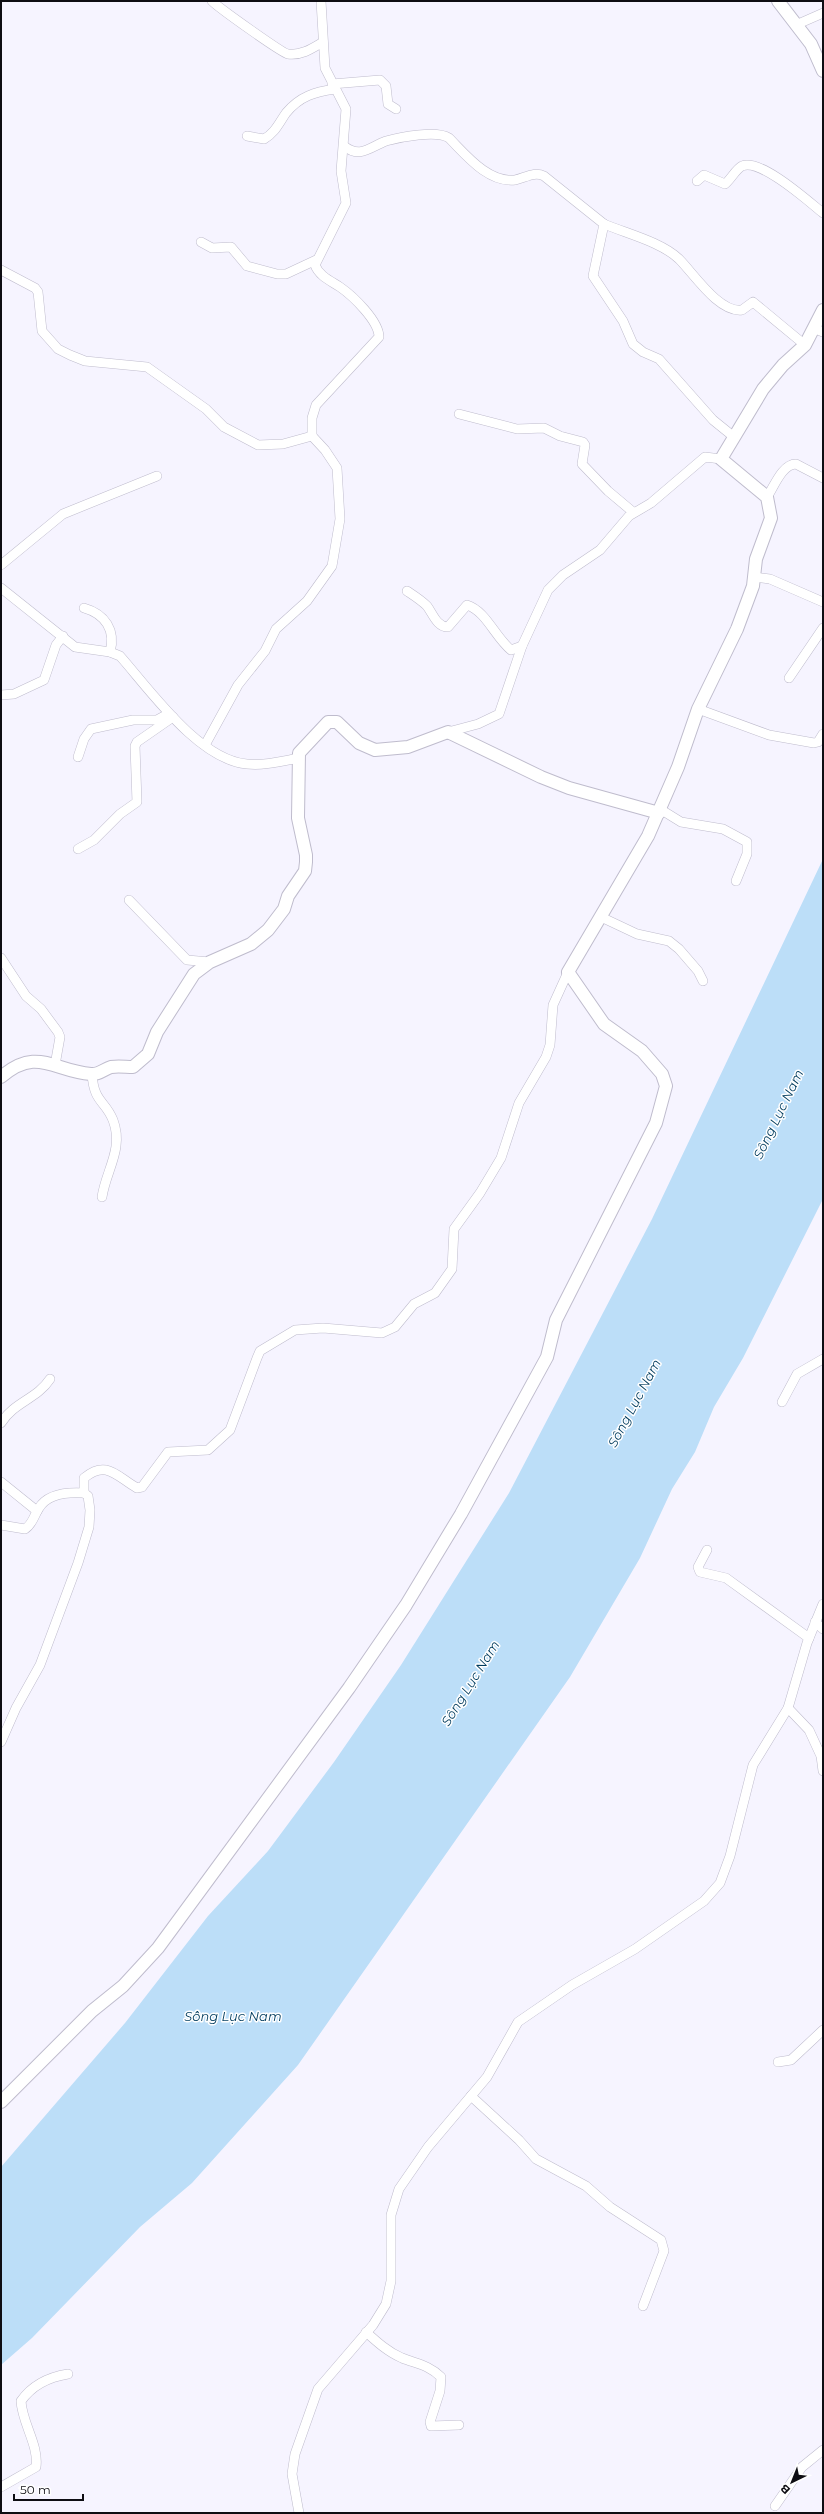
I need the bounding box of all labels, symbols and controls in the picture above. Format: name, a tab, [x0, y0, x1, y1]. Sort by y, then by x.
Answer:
water label: Sông Lục Nam	[749, 1067, 807, 1161]
water label: Sông Lục Nam	[604, 1356, 664, 1450]
water label: Sông Lục Nam	[437, 1637, 503, 1729]
water label: Sông Lục Nam	[184, 2008, 282, 2024]
north arrow	[772, 2462, 812, 2502]
scale bar	[14, 2476, 83, 2502]
text: B	[777, 2481, 793, 2497]
text: 50 m	[20, 2482, 51, 2497]

